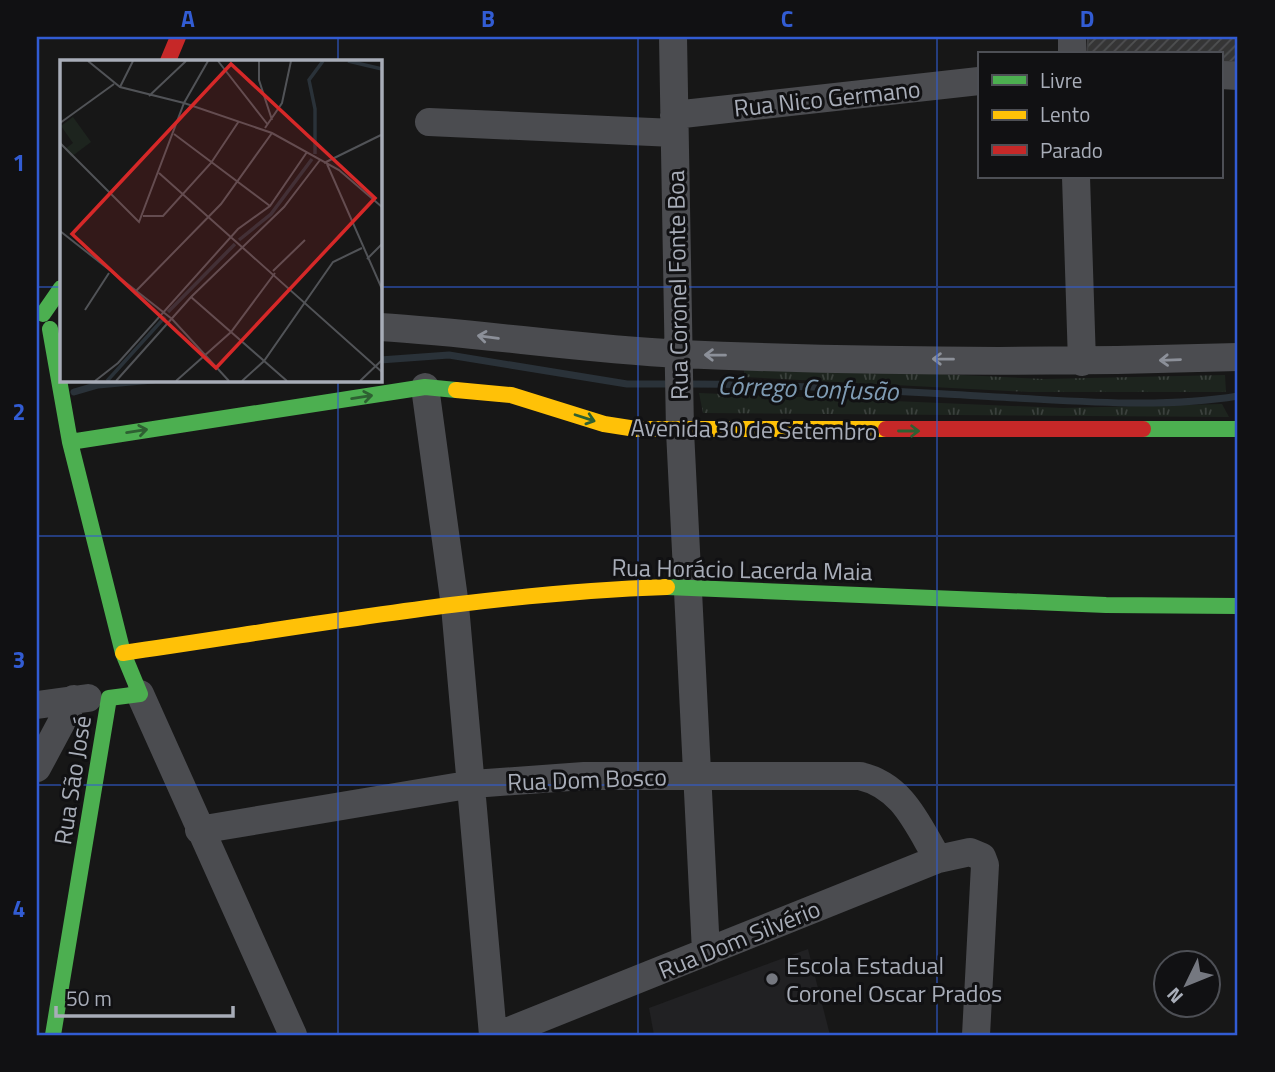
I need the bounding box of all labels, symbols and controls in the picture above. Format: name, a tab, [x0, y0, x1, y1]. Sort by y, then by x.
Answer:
text: A	[181, 1, 195, 36]
text: B	[481, 1, 495, 36]
text: C	[781, 1, 793, 36]
text: D	[1080, 1, 1094, 36]
legend	[978, 52, 1222, 178]
inset map	[60, 60, 382, 382]
text: Livre	[1040, 64, 1082, 96]
street label: Rua Nico Germano	[732, 70, 922, 126]
text: Lento	[1040, 98, 1090, 130]
text: Parado	[1040, 134, 1103, 166]
text: 1	[13, 145, 25, 180]
street label: Rua Coronel Fonte Boa	[657, 170, 697, 400]
one-way arrow	[478, 330, 500, 343]
one-way arrow	[704, 348, 727, 361]
one-way arrow	[931, 353, 954, 366]
one-way arrow	[1159, 353, 1182, 366]
water label: Córrego Confusão	[717, 365, 900, 411]
one-way arrow	[350, 390, 373, 403]
text: 2	[13, 394, 25, 429]
street label: Avenida 30 de Setembro	[630, 409, 878, 449]
one-way arrow	[574, 412, 596, 425]
one-way arrow	[125, 424, 148, 437]
one-way arrow	[897, 424, 920, 438]
street label: Rua Horácio Lacerda Maia	[611, 549, 873, 589]
text: 3	[13, 642, 25, 677]
street label: Rua São José	[44, 713, 100, 847]
street label: Rua Dom Bosco	[506, 758, 668, 800]
street label: Rua Dom Silvério	[653, 890, 825, 988]
text: 4	[13, 891, 25, 926]
place label: Escola Estadual Coronel Oscar Prados	[786, 947, 1002, 1011]
north arrow	[1152, 950, 1222, 1020]
marker: Escola Estadual Coronel Oscar Prados	[764, 971, 780, 987]
scale bar	[56, 974, 233, 1018]
text: N	[1159, 981, 1189, 1011]
text: 50 m	[66, 982, 112, 1014]

